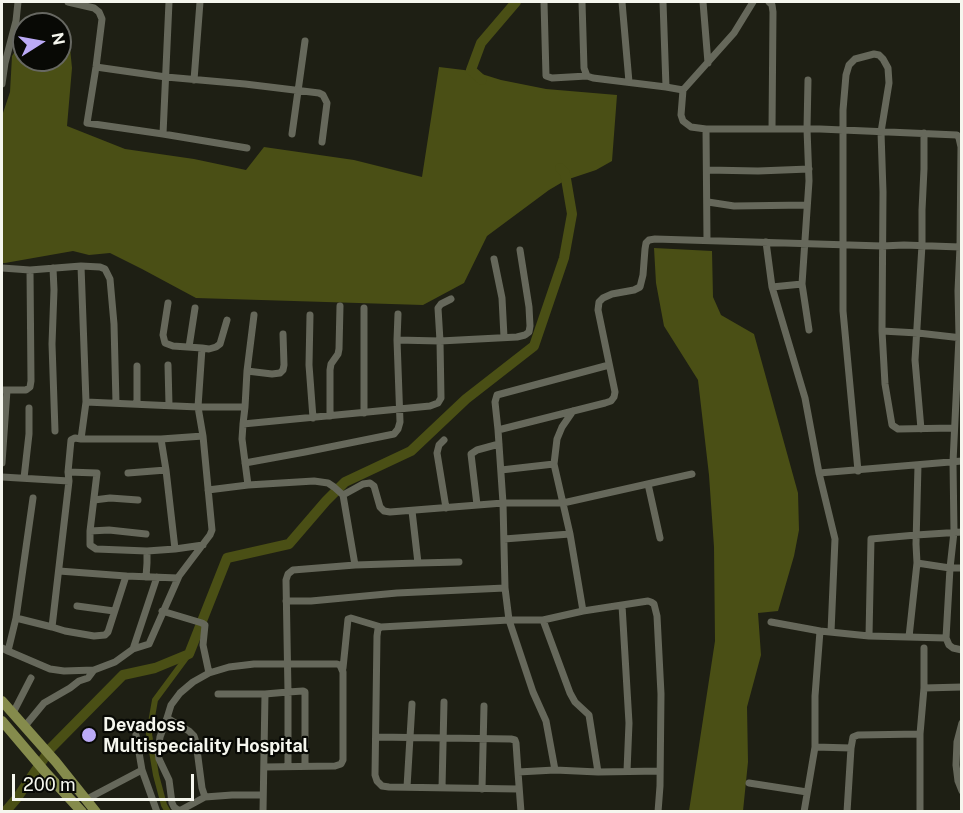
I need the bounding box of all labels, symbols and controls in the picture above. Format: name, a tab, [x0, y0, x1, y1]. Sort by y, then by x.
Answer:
north arrow	[12, 12, 72, 72]
text: N	[48, 31, 69, 47]
place label: Devadoss Multispeciality Hospital	[103, 714, 309, 756]
marker: Devadoss Multispeciality Hospital	[80, 726, 98, 744]
scale bar	[15, 762, 196, 800]
text: 200 m	[23, 774, 76, 795]

